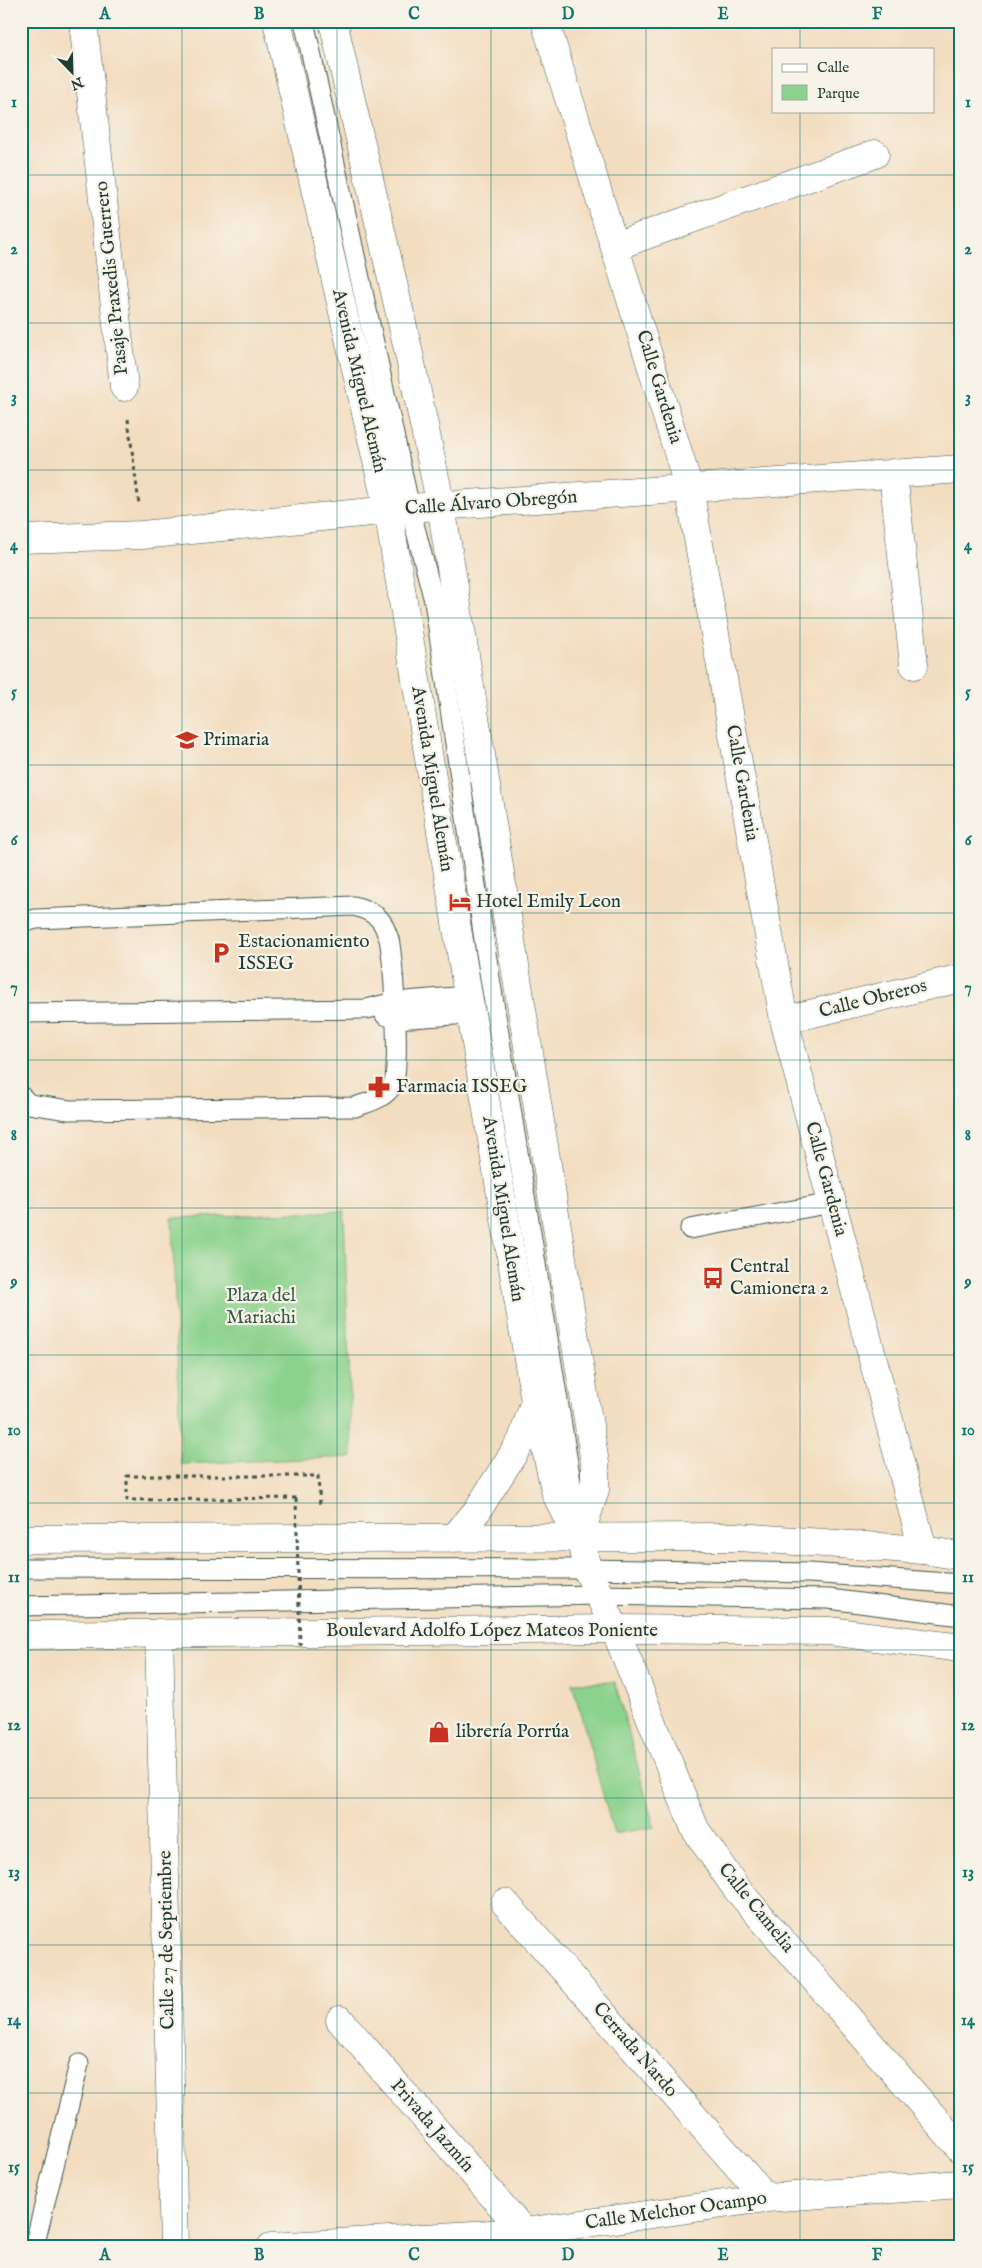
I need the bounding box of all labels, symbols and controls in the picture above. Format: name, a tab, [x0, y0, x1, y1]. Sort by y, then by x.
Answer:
text: A	[99, 5, 112, 25]
text: B	[254, 5, 265, 25]
text: C	[408, 5, 420, 25]
text: D	[562, 5, 575, 25]
text: E	[717, 5, 729, 25]
text: F	[872, 5, 883, 25]
north arrow	[48, 48, 98, 98]
legend	[772, 48, 934, 112]
text: Calle	[817, 58, 849, 77]
text: N	[68, 72, 87, 94]
text: Parque	[817, 84, 860, 103]
text: 1	[11, 93, 17, 113]
text: 1	[965, 93, 971, 113]
street label: Pasaje Praxedis Guerrero	[90, 180, 134, 376]
text: 2	[10, 240, 18, 260]
text: 2	[964, 240, 972, 260]
street label: Avenida Miguel Alemán	[326, 286, 392, 475]
street label: Calle Gardenia	[630, 327, 688, 447]
text: 3	[11, 388, 17, 408]
text: 3	[965, 388, 971, 408]
street label: Calle Álvaro Obregón	[404, 484, 578, 521]
text: 4	[10, 536, 19, 556]
text: 4	[964, 536, 973, 556]
text: 5	[11, 683, 17, 703]
street label: Avenida Miguel Alemán	[405, 683, 459, 874]
text: 5	[965, 683, 971, 703]
street label: Calle Gardenia	[720, 723, 764, 844]
school or university icon: Primaria	[174, 727, 200, 753]
place label: Primaria	[203, 728, 270, 752]
text: 6	[11, 831, 19, 851]
text: 6	[965, 831, 973, 851]
hotel icon: Hotel Emily Leon	[447, 889, 473, 915]
place label: Hotel Emily Leon	[476, 890, 621, 914]
place label: Estacionamiento ISSEG	[238, 930, 369, 976]
parking icon: Estacionamiento ISSEG	[208, 940, 234, 966]
street label: Calle Obreros	[817, 974, 929, 1024]
text: 7	[10, 978, 18, 998]
text: 7	[964, 978, 972, 998]
pharmacy icon: Farmacia ISSEG	[366, 1074, 392, 1100]
place label: Farmacia ISSEG	[396, 1075, 527, 1099]
street label: Avenida Miguel Alemán	[476, 1113, 530, 1304]
street label: Calle Gardenia	[799, 1119, 853, 1240]
text: 8	[11, 1126, 17, 1146]
text: 8	[965, 1126, 971, 1146]
place label: Central Camionera 2	[730, 1255, 829, 1301]
bus stop icon: Central Camionera 2	[700, 1265, 726, 1291]
text: 9	[10, 1273, 18, 1293]
text: 9	[964, 1273, 972, 1293]
park label: Plaza del Mariachi	[226, 1284, 297, 1330]
text: 10	[7, 1421, 21, 1441]
text: 10	[961, 1421, 975, 1441]
text: 11	[8, 1568, 20, 1588]
text: 11	[962, 1568, 974, 1588]
street label: Boulevard Adolfo López Mateos Poniente	[326, 1619, 658, 1643]
text: 12	[7, 1716, 21, 1736]
text: 12	[961, 1716, 975, 1736]
shop icon: librería Porrúa	[426, 1719, 452, 1745]
place label: librería Porrúa	[456, 1720, 570, 1744]
street label: Calle 27 de Septiembre	[153, 1850, 181, 2030]
street label: Calle Camelia	[712, 1858, 800, 1958]
text: 13	[8, 1863, 20, 1883]
text: 13	[962, 1863, 974, 1883]
street label: Cerrada Nardo	[587, 1997, 683, 2103]
text: 14	[7, 2011, 22, 2031]
text: 14	[961, 2011, 976, 2031]
street label: Privada Jazmín	[385, 2074, 479, 2178]
text: 15	[8, 2158, 20, 2178]
text: 15	[962, 2158, 974, 2178]
street label: Calle Melchor Ocampo	[584, 2186, 768, 2236]
text: A	[99, 2246, 112, 2266]
text: B	[254, 2246, 265, 2266]
text: C	[408, 2246, 420, 2266]
text: D	[562, 2246, 575, 2266]
text: E	[717, 2246, 729, 2266]
text: F	[872, 2246, 883, 2266]

